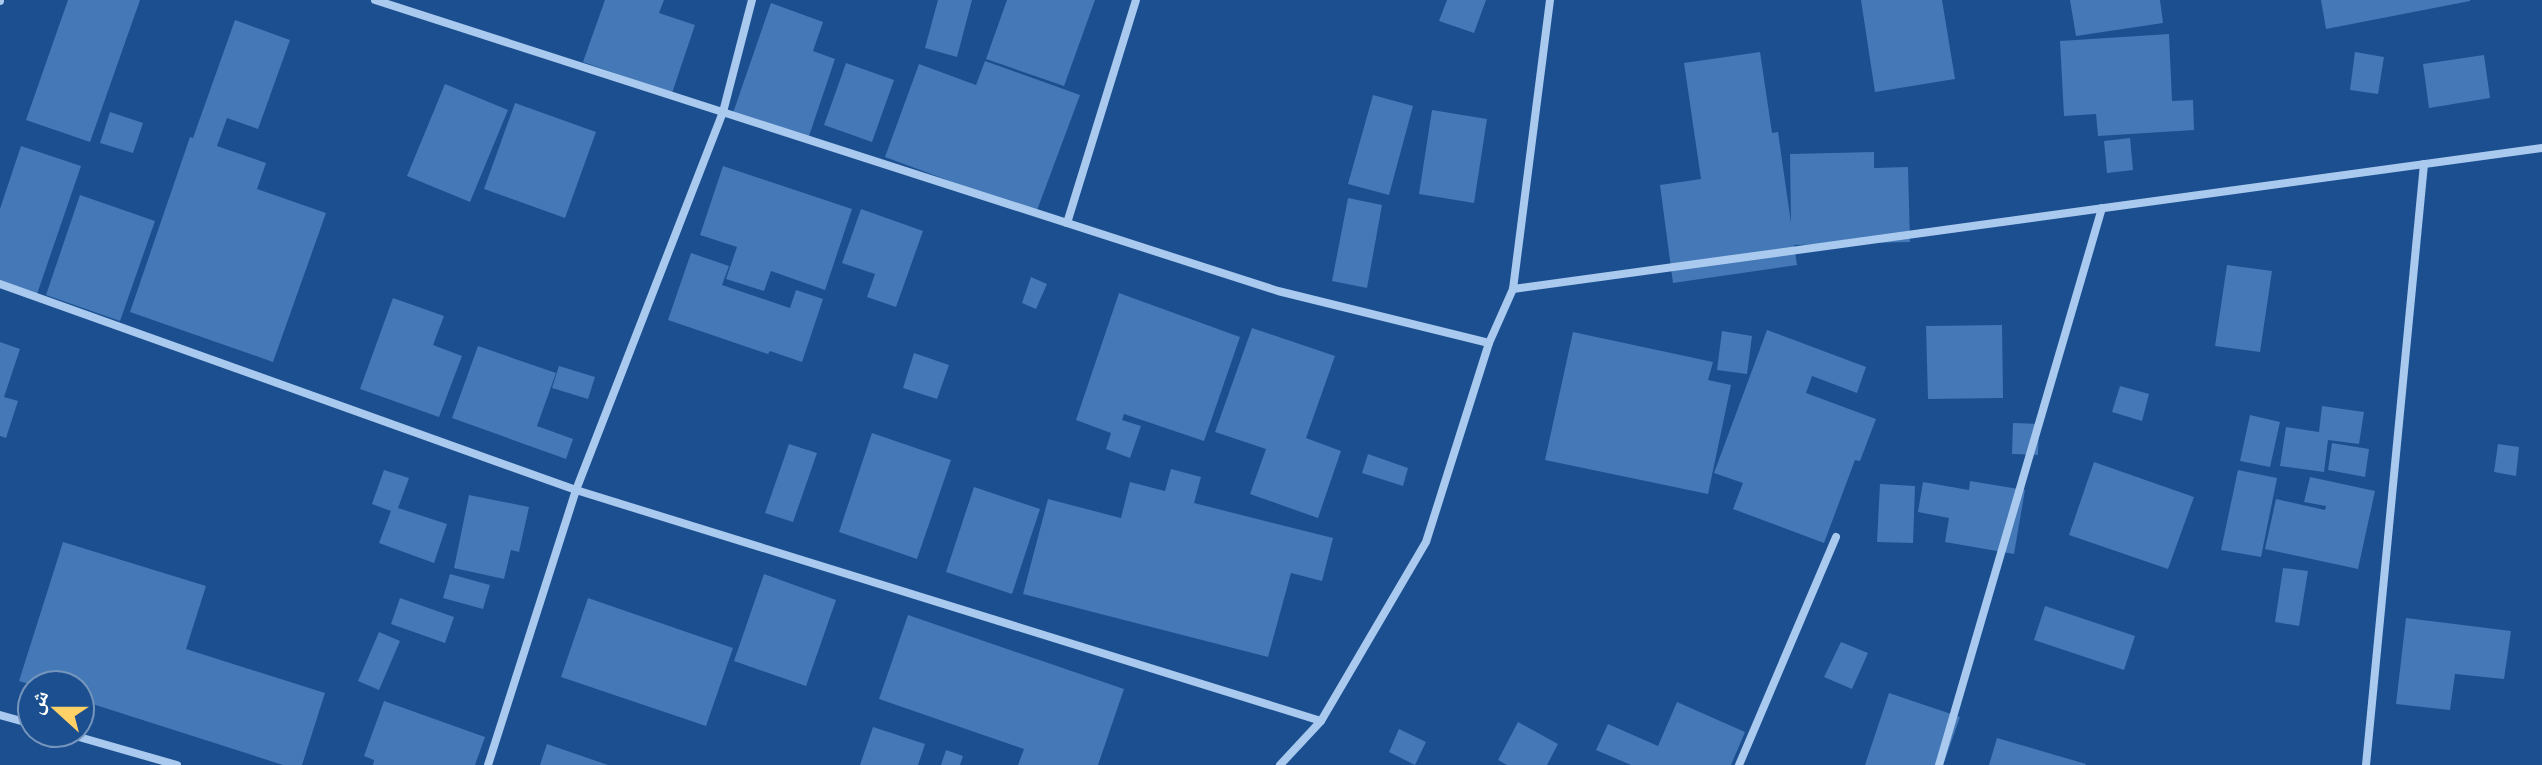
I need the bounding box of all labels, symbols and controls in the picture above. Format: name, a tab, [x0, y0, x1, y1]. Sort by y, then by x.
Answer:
north arrow	[16, 669, 96, 749]
text: ش	[21, 686, 55, 718]

